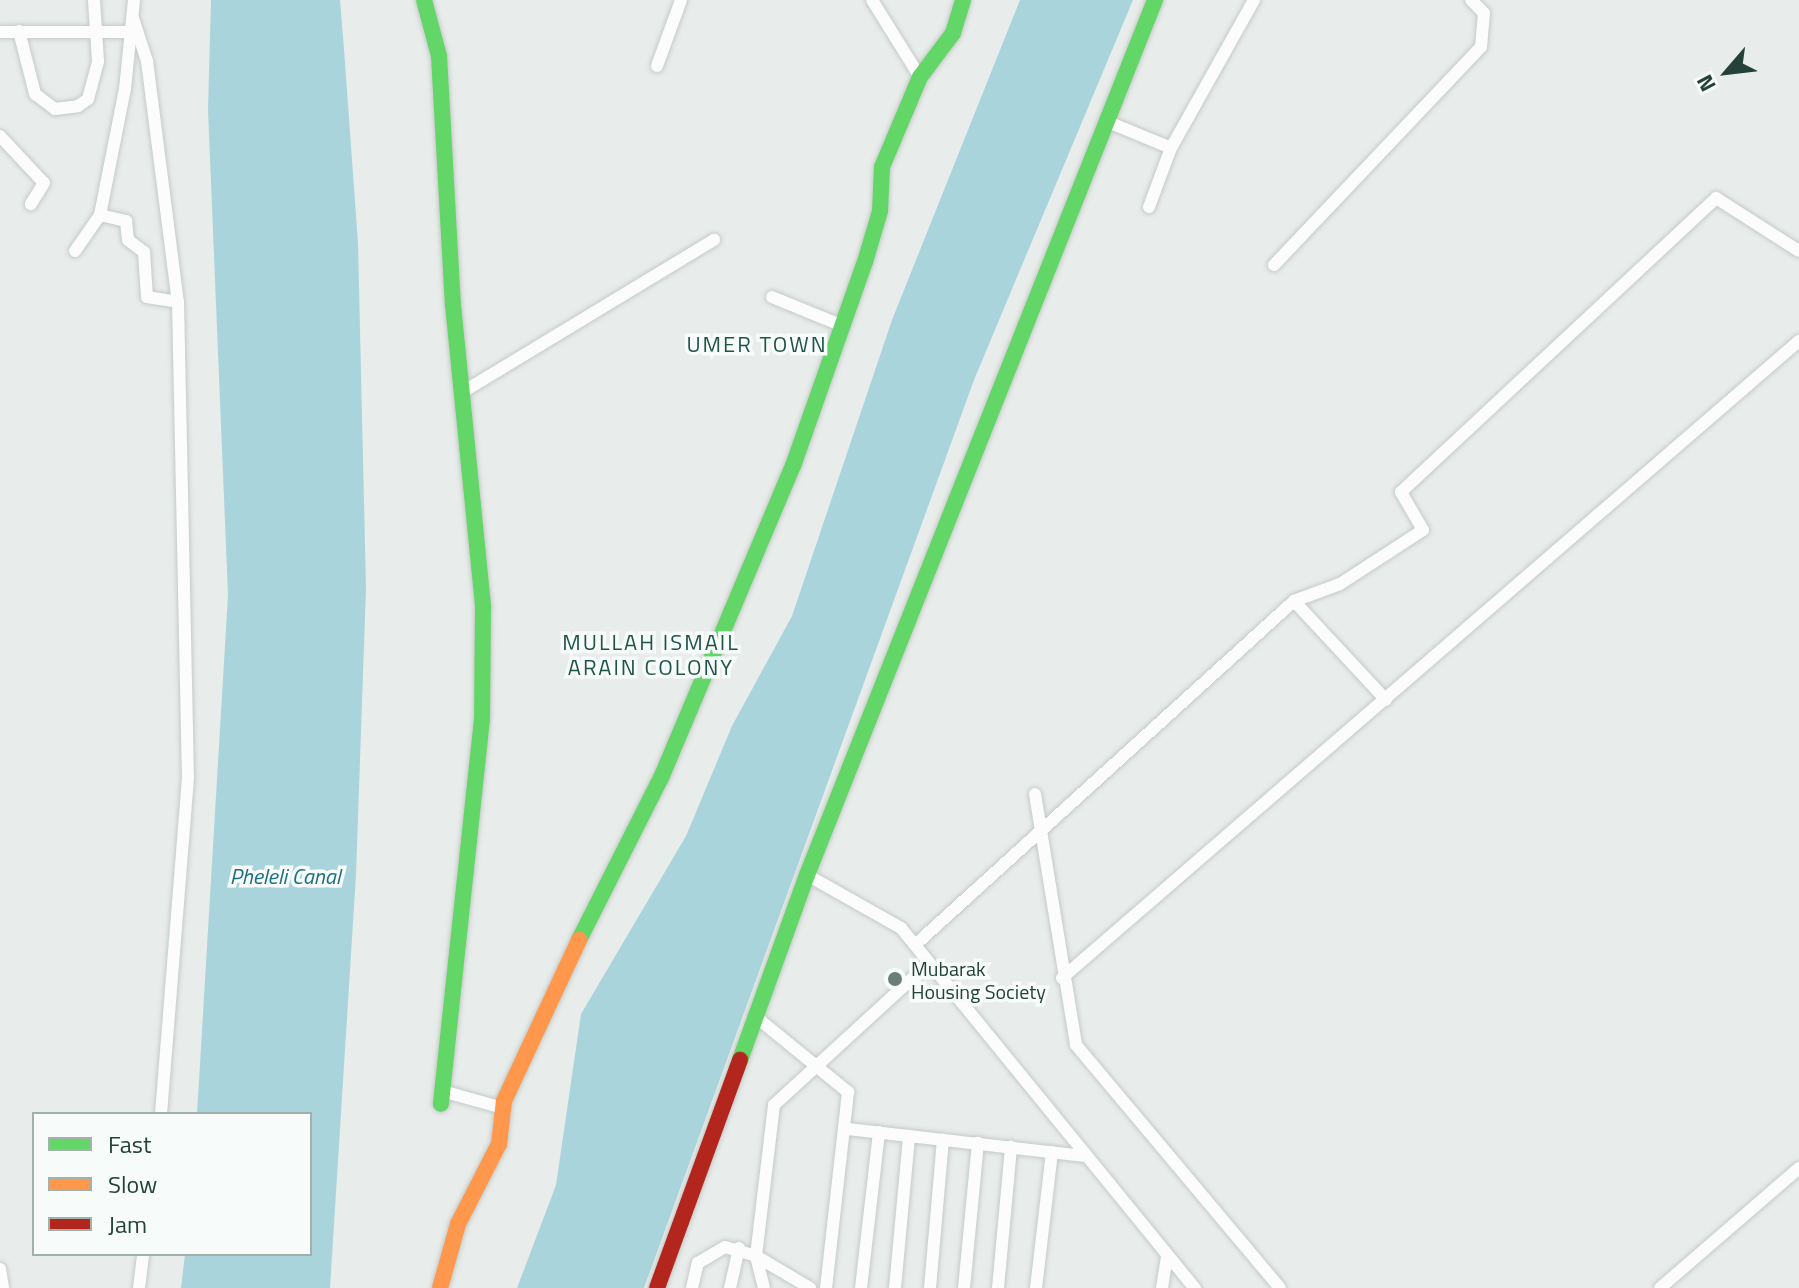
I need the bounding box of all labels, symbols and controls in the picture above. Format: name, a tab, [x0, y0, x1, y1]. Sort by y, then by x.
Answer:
north arrow	[1687, 32, 1767, 112]
text: N	[1687, 69, 1724, 98]
district label: UMER TOWN	[686, 332, 828, 358]
district label: MULLAH ISMAIL ARAIN COLONY	[562, 629, 740, 680]
water label: Pheleli Canal	[230, 864, 340, 890]
place label: Mubarak Housing Society	[911, 956, 1046, 1003]
marker: Mubarak Housing Society	[886, 970, 904, 988]
legend	[32, 1112, 312, 1256]
text: Fast	[108, 1126, 151, 1162]
text: Slow	[108, 1166, 157, 1202]
text: Jam	[108, 1206, 147, 1242]

